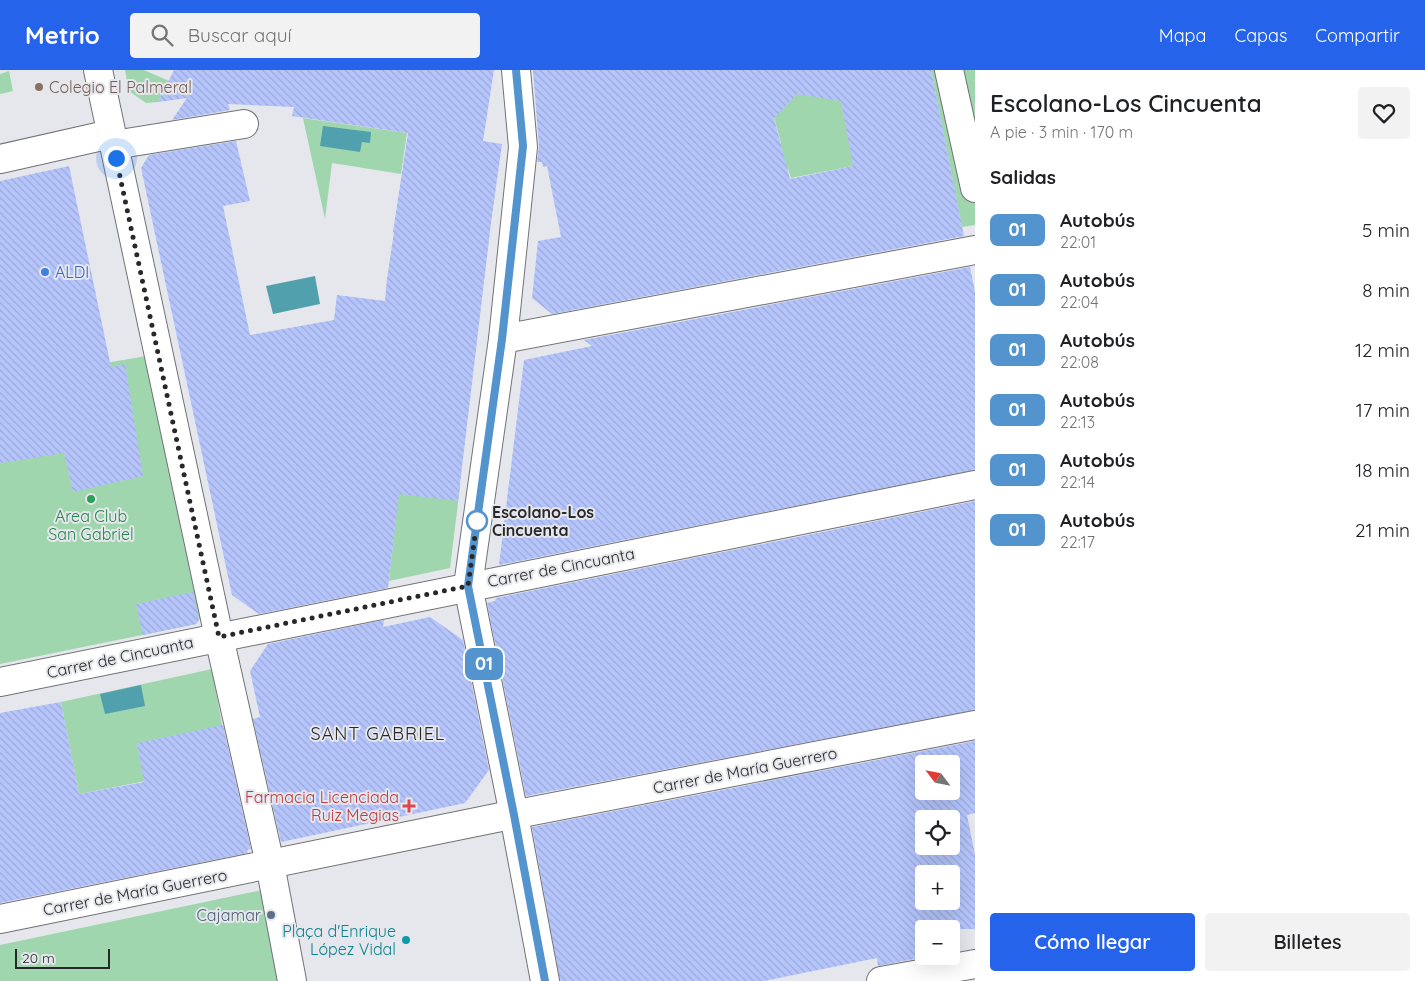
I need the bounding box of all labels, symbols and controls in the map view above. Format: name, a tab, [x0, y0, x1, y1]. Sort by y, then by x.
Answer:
search box	[130, 13, 480, 58]
text: Metrio	[25, 20, 100, 50]
icon: search	[148, 21, 176, 49]
text: Buscar aquí	[188, 23, 292, 47]
text: Mapa	[1159, 24, 1206, 47]
text: Capas	[1234, 24, 1287, 47]
text: Compartir	[1315, 24, 1400, 47]
place label: Colegio El Palmeral	[49, 77, 192, 97]
marker: Colegio El Palmeral	[33, 81, 45, 93]
button: heart	[1358, 87, 1410, 139]
text: Escolano-Los Cincuenta	[990, 88, 1262, 118]
text: A pie · 3 min · 170 m	[990, 122, 1133, 142]
your location	[104, 146, 129, 171]
text: Salidas	[990, 165, 1056, 189]
text: Autobús	[1060, 208, 1135, 232]
text: 01	[1008, 218, 1027, 241]
text: 5 min	[1362, 218, 1410, 242]
text: 22:01	[1060, 232, 1096, 252]
place label: ALDI	[55, 262, 89, 282]
marker: ALDI	[39, 266, 51, 278]
text: Autobús	[1060, 268, 1135, 292]
text: 01	[1008, 278, 1027, 301]
text: 8 min	[1362, 278, 1410, 302]
text: 22:04	[1060, 292, 1099, 312]
text: Autobús	[1060, 328, 1135, 352]
text: 01	[1008, 338, 1027, 361]
text: 12 min	[1355, 338, 1410, 362]
text: 22:08	[1060, 352, 1099, 372]
text: Autobús	[1060, 388, 1135, 412]
text: 01	[1008, 398, 1027, 421]
text: 17 min	[1356, 398, 1410, 422]
text: 22:13	[1060, 412, 1095, 432]
text: Autobús	[1060, 448, 1135, 472]
text: 01	[1008, 458, 1027, 481]
text: 18 min	[1355, 458, 1410, 482]
text: 22:14	[1060, 472, 1095, 492]
marker: Area Club San Gabriel	[85, 493, 97, 505]
place label: Escolano-Los Cincuenta	[492, 502, 594, 540]
place label: Area Club San Gabriel	[48, 506, 134, 544]
text: Autobús	[1060, 508, 1135, 532]
marker: Escolano-Los Cincuenta	[466, 510, 488, 532]
text: 01	[1008, 518, 1027, 541]
text: 21 min	[1355, 518, 1410, 542]
text: 22:17	[1060, 532, 1095, 552]
street label: Carrer de Cincuanta	[486, 543, 636, 591]
street label: Carrer de Cincuanta	[45, 632, 195, 682]
line badge: 01	[462, 648, 506, 680]
text: 01	[475, 652, 493, 675]
district label: SANT GABRIEL	[311, 722, 445, 745]
street label: Carrer de María Guerrero	[651, 742, 839, 798]
north arrow	[915, 755, 960, 800]
map controls	[915, 755, 960, 965]
place label: Farmacia Licenciada Ruiz Megias	[245, 787, 399, 825]
marker: Farmacia Licenciada Ruiz Megias	[403, 800, 415, 812]
button: locate	[915, 810, 960, 855]
street label: Carrer de María Guerrero	[41, 864, 229, 920]
button: +	[915, 865, 960, 910]
place label: Cajamar	[196, 905, 261, 925]
marker: Cajamar	[265, 909, 277, 921]
button: Cómo llegar	[990, 913, 1195, 971]
button: Billetes	[1205, 913, 1410, 971]
button: −	[915, 920, 960, 965]
place label: Plaça d'Enrique López Vidal	[282, 921, 396, 959]
marker: Plaça d'Enrique López Vidal	[400, 934, 412, 946]
scale bar	[15, 946, 110, 969]
text: 20 m	[22, 949, 55, 967]

